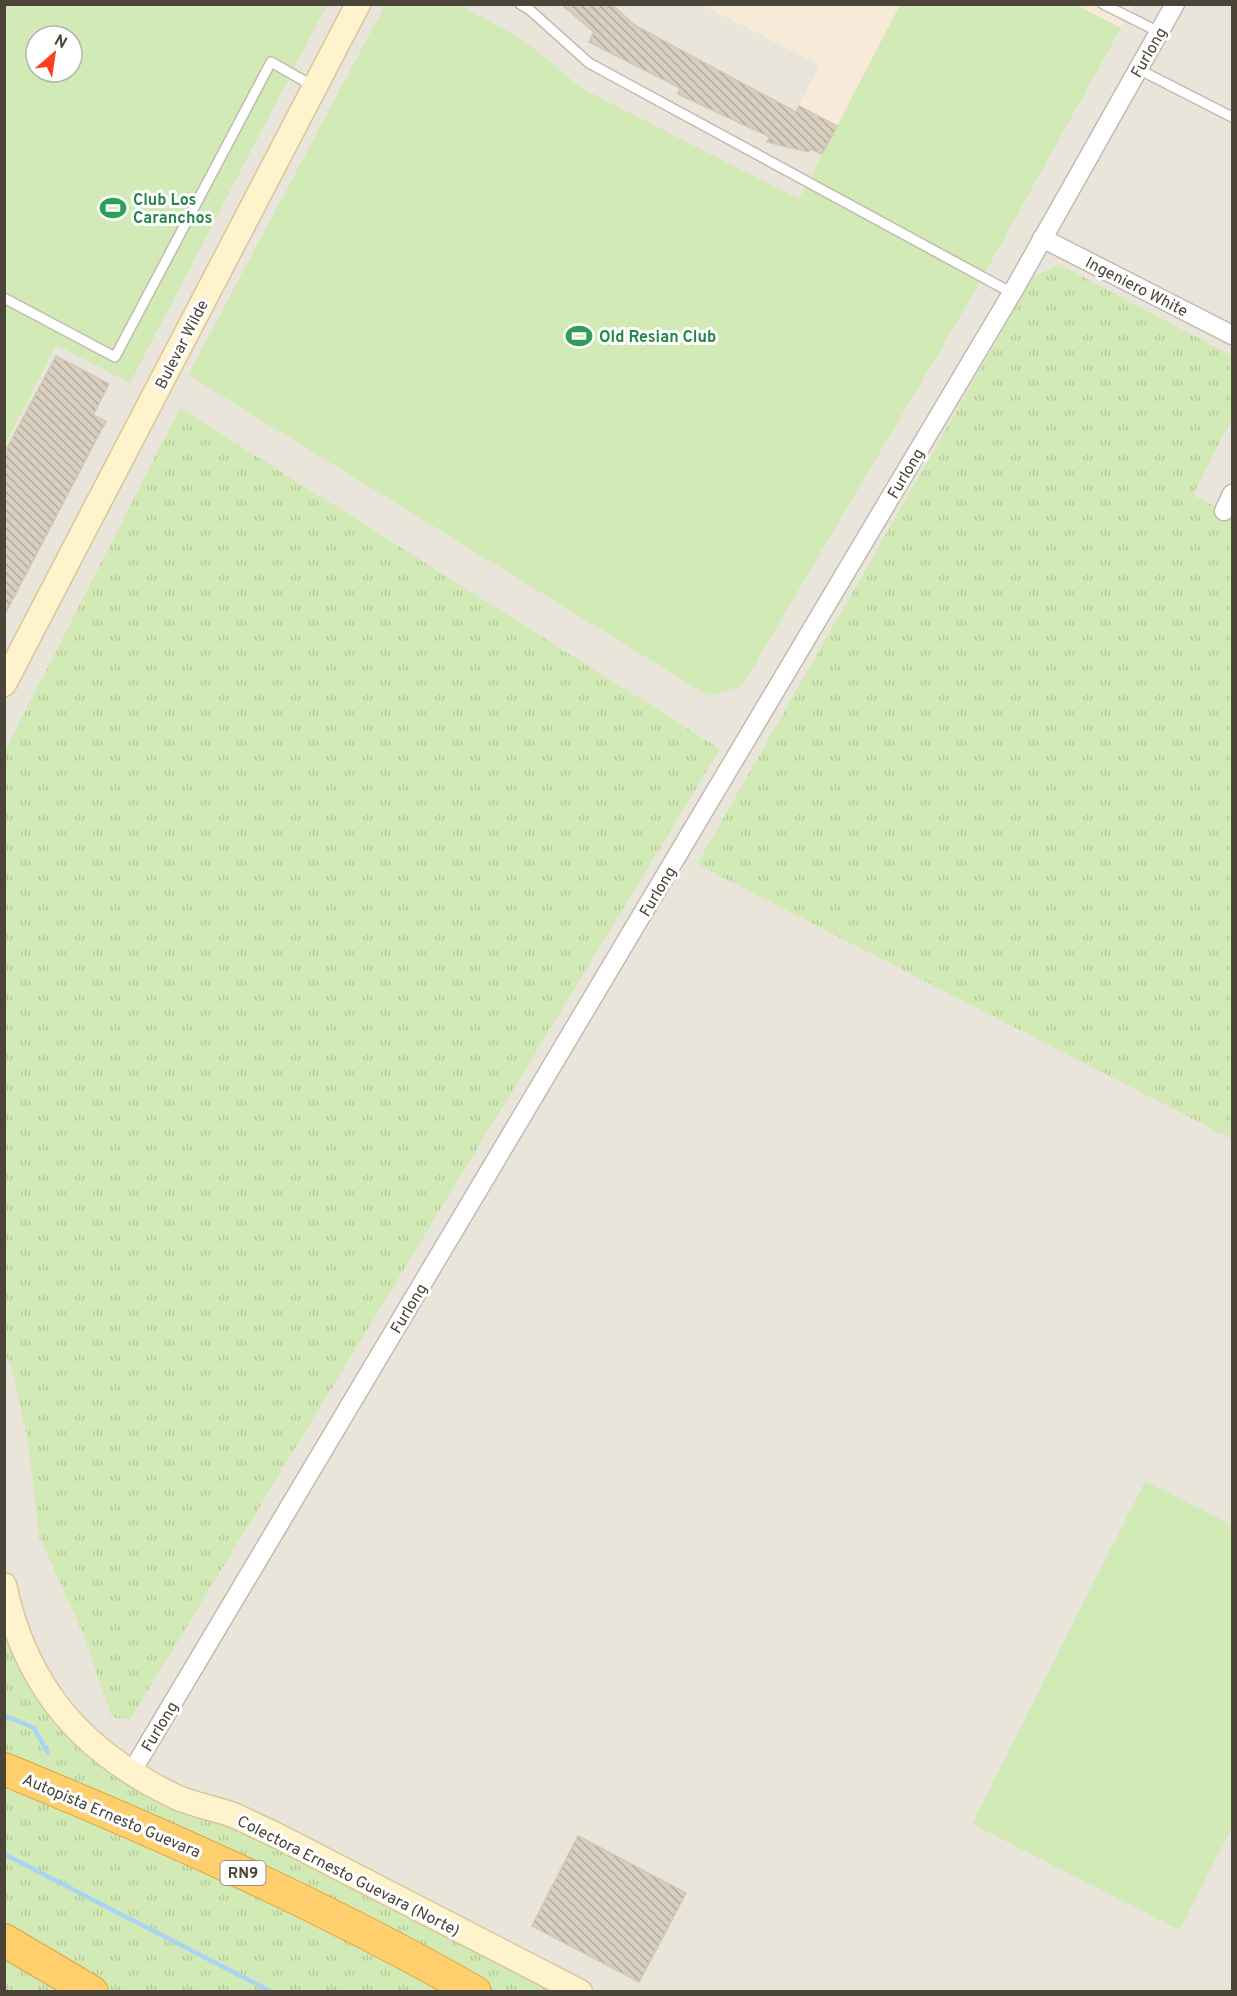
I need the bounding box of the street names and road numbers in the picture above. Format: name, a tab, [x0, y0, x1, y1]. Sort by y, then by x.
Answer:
street label: Furlong	[1127, 24, 1172, 82]
street label: Ingeniero White	[1081, 253, 1191, 322]
street label: Bulevar Wilde	[152, 297, 214, 393]
street label: Furlong	[884, 445, 929, 503]
street label: Furlong	[636, 863, 681, 921]
street label: Furlong	[387, 1280, 432, 1338]
street label: Furlong	[138, 1698, 183, 1756]
street label: Autopista Ernesto Guevara	[19, 1770, 203, 1863]
street label: Colectora Ernesto Guevara (Norte)	[233, 1812, 463, 1942]
road number: RN9	[220, 1861, 266, 1885]

